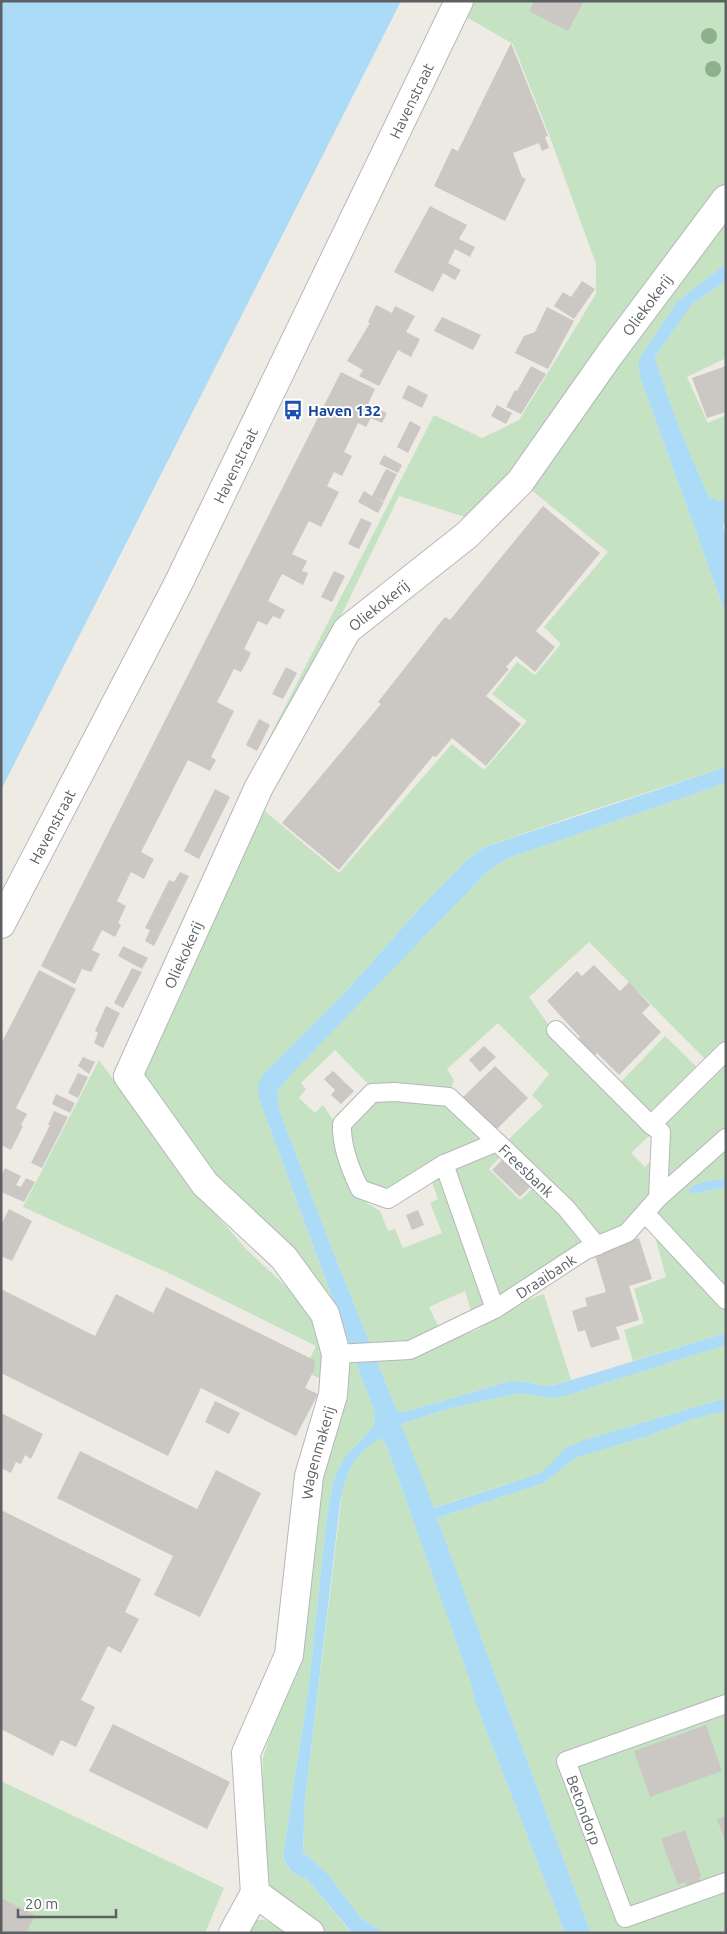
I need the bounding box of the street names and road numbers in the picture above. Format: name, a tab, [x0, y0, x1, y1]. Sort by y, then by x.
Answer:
street label: Havenstraat	[386, 60, 436, 141]
street label: Oliekokerij	[618, 271, 675, 339]
street label: Havenstraat	[210, 425, 261, 506]
street label: Oliekokerij	[345, 576, 412, 634]
street label: Havenstraat	[25, 786, 78, 867]
street label: Oliekokerij	[160, 918, 206, 991]
street label: Freesbank	[496, 1140, 558, 1201]
street label: Draaibank	[513, 1250, 579, 1302]
street label: Wagenmakerij	[298, 1404, 338, 1500]
street label: Betondorp	[564, 1773, 605, 1847]

